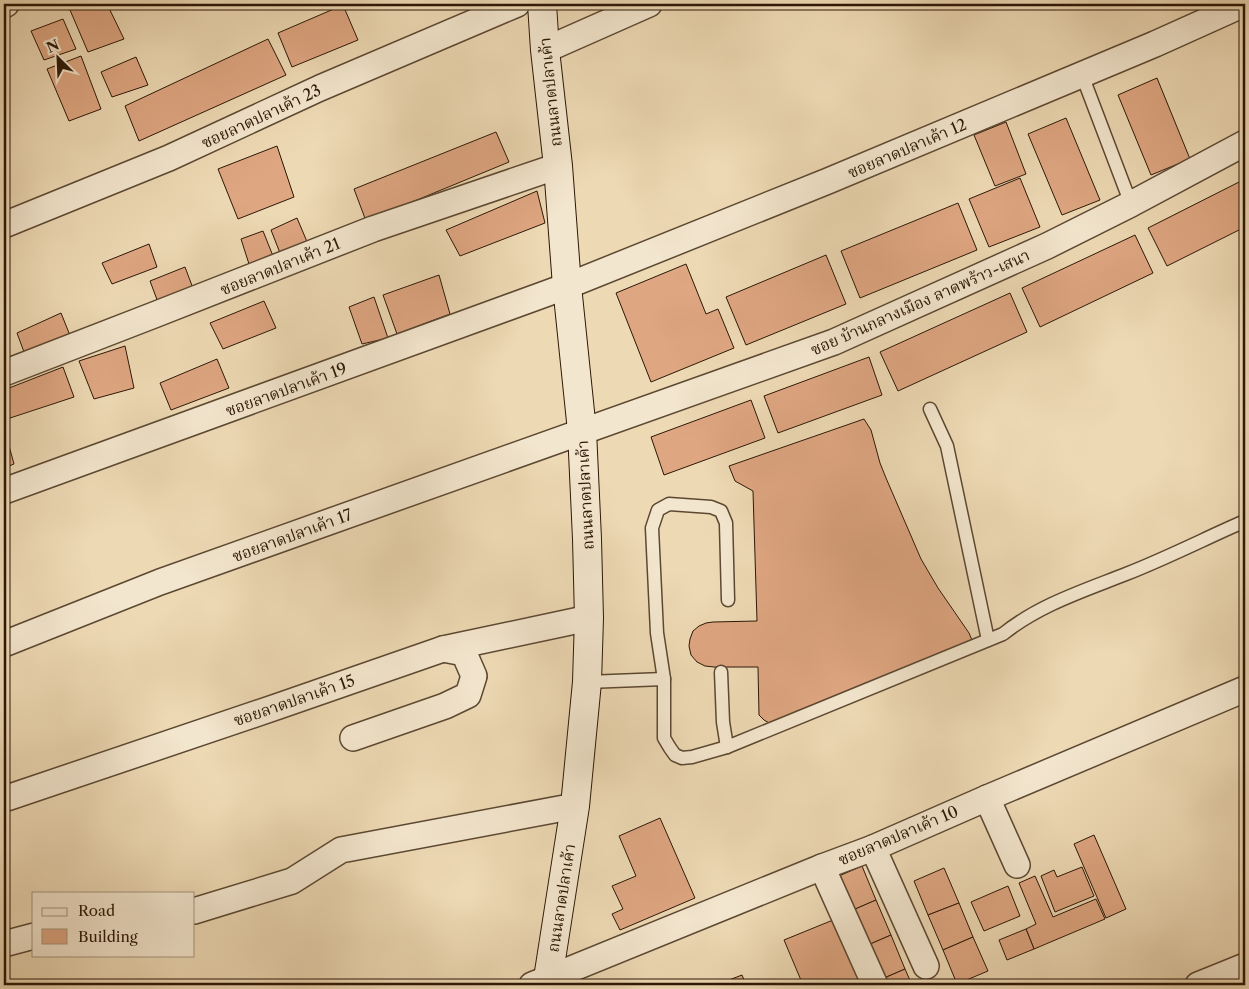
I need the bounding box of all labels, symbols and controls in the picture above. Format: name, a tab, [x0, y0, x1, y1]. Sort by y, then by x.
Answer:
north arrow	[32, 32, 82, 82]
text: N	[43, 35, 62, 57]
street label: ถนนลาดปลาเค้า	[534, 36, 566, 148]
street label: ซอยลาดปลาเค้า 23	[198, 80, 324, 152]
street label: ซอยลาดปลาเค้า 12	[844, 114, 970, 182]
street label: ซอยลาดปลาเค้า 21	[217, 233, 343, 299]
street label: ซอย บ้านกลางเมือง ลาดพร้าว-เสนา	[807, 245, 1033, 359]
street label: ซอยลาดปลาเค้า 19	[223, 358, 349, 420]
street label: ถนนลาดปลาเค้า	[572, 440, 598, 550]
street label: ซอยลาดปลาเค้า 17	[229, 504, 355, 566]
street label: ซอยลาดปลาเค้า 15	[231, 670, 357, 730]
street label: ซอยลาดปลาเค้า 10	[835, 801, 961, 869]
street label: ถนนลาดปลาเค้า	[543, 842, 579, 954]
legend	[32, 892, 195, 956]
text: Road	[78, 901, 115, 920]
text: Building	[78, 927, 138, 946]

